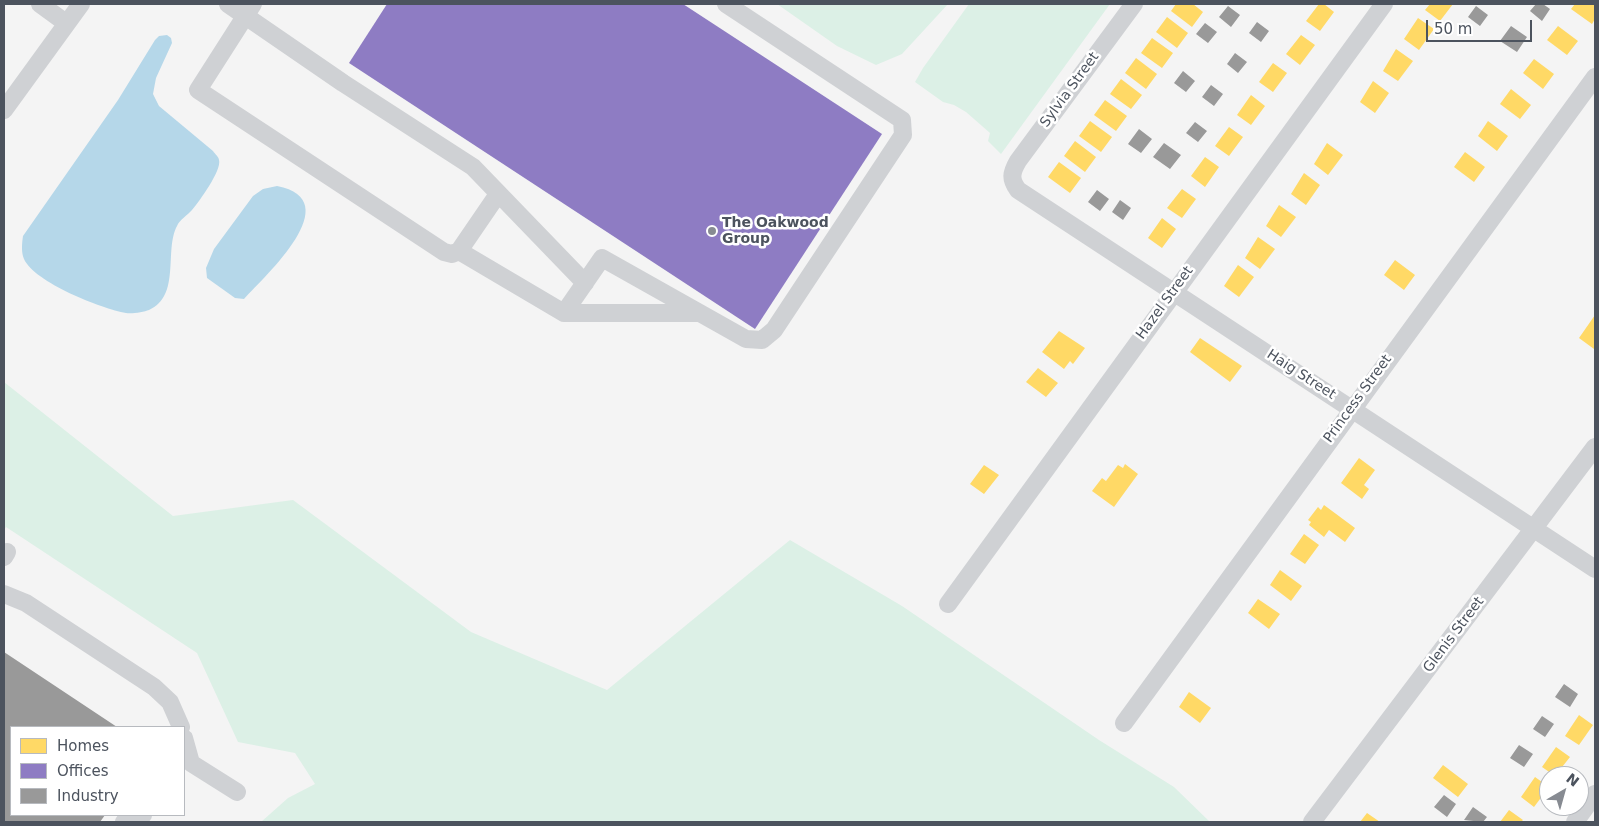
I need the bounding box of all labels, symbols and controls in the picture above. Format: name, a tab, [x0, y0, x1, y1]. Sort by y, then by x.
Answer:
scale bar	[1429, 10, 1535, 42]
text: 50 m	[1434, 20, 1472, 38]
street label: Sylvia Street	[1037, 49, 1103, 131]
place label: The Oakwood Group	[722, 215, 829, 248]
marker: The Oakwood Group	[706, 225, 718, 237]
street label: Hazel Street	[1133, 263, 1197, 343]
street label: Haig Street	[1263, 346, 1339, 404]
street label: Princess Street	[1320, 352, 1396, 446]
street label: Glenis Street	[1420, 594, 1488, 676]
legend	[10, 726, 185, 816]
text: Homes	[57, 737, 109, 755]
text: Offices	[57, 762, 109, 780]
north arrow	[1539, 766, 1589, 816]
text: N	[1563, 770, 1582, 790]
text: Industry	[57, 787, 119, 805]

